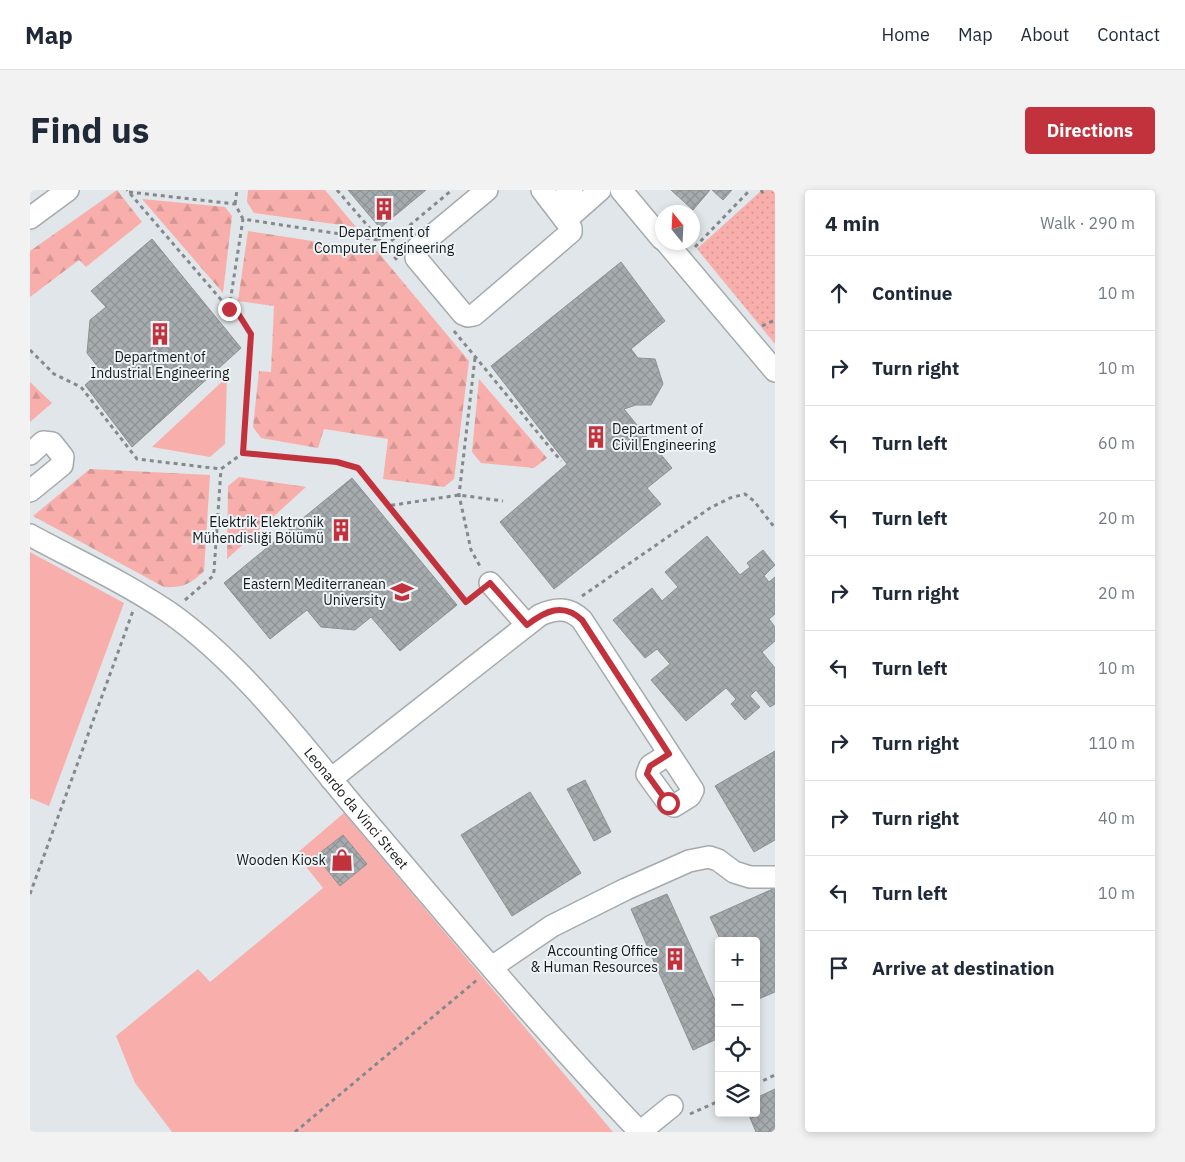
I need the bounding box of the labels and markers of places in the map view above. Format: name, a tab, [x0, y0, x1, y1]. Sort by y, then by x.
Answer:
building icon: Department of Computer Engineering	[371, 196, 397, 222]
place label: Department of Computer Engineering	[314, 223, 455, 257]
building icon: Department of Industrial Engineering	[147, 321, 173, 347]
place label: Department of Industrial Engineering	[91, 348, 230, 382]
place label: Department of Civil Engineering	[612, 420, 717, 454]
building icon: Department of Civil Engineering	[583, 424, 609, 450]
place label: Elektrik Elektronik Mühendisliği Bölümü	[192, 513, 325, 547]
building icon: Elektrik Elektronik Mühendisliği Bölümü	[328, 517, 354, 543]
place label: Eastern Mediterranean University	[243, 575, 386, 609]
school or university icon: Eastern Mediterranean University	[389, 579, 415, 605]
shop icon: Wooden Kiosk	[329, 847, 355, 873]
place label: Wooden Kiosk	[237, 851, 327, 869]
place label: Accounting Office & Human Resources	[531, 942, 658, 976]
building icon: Accounting Office & Human Resources	[662, 946, 688, 972]

